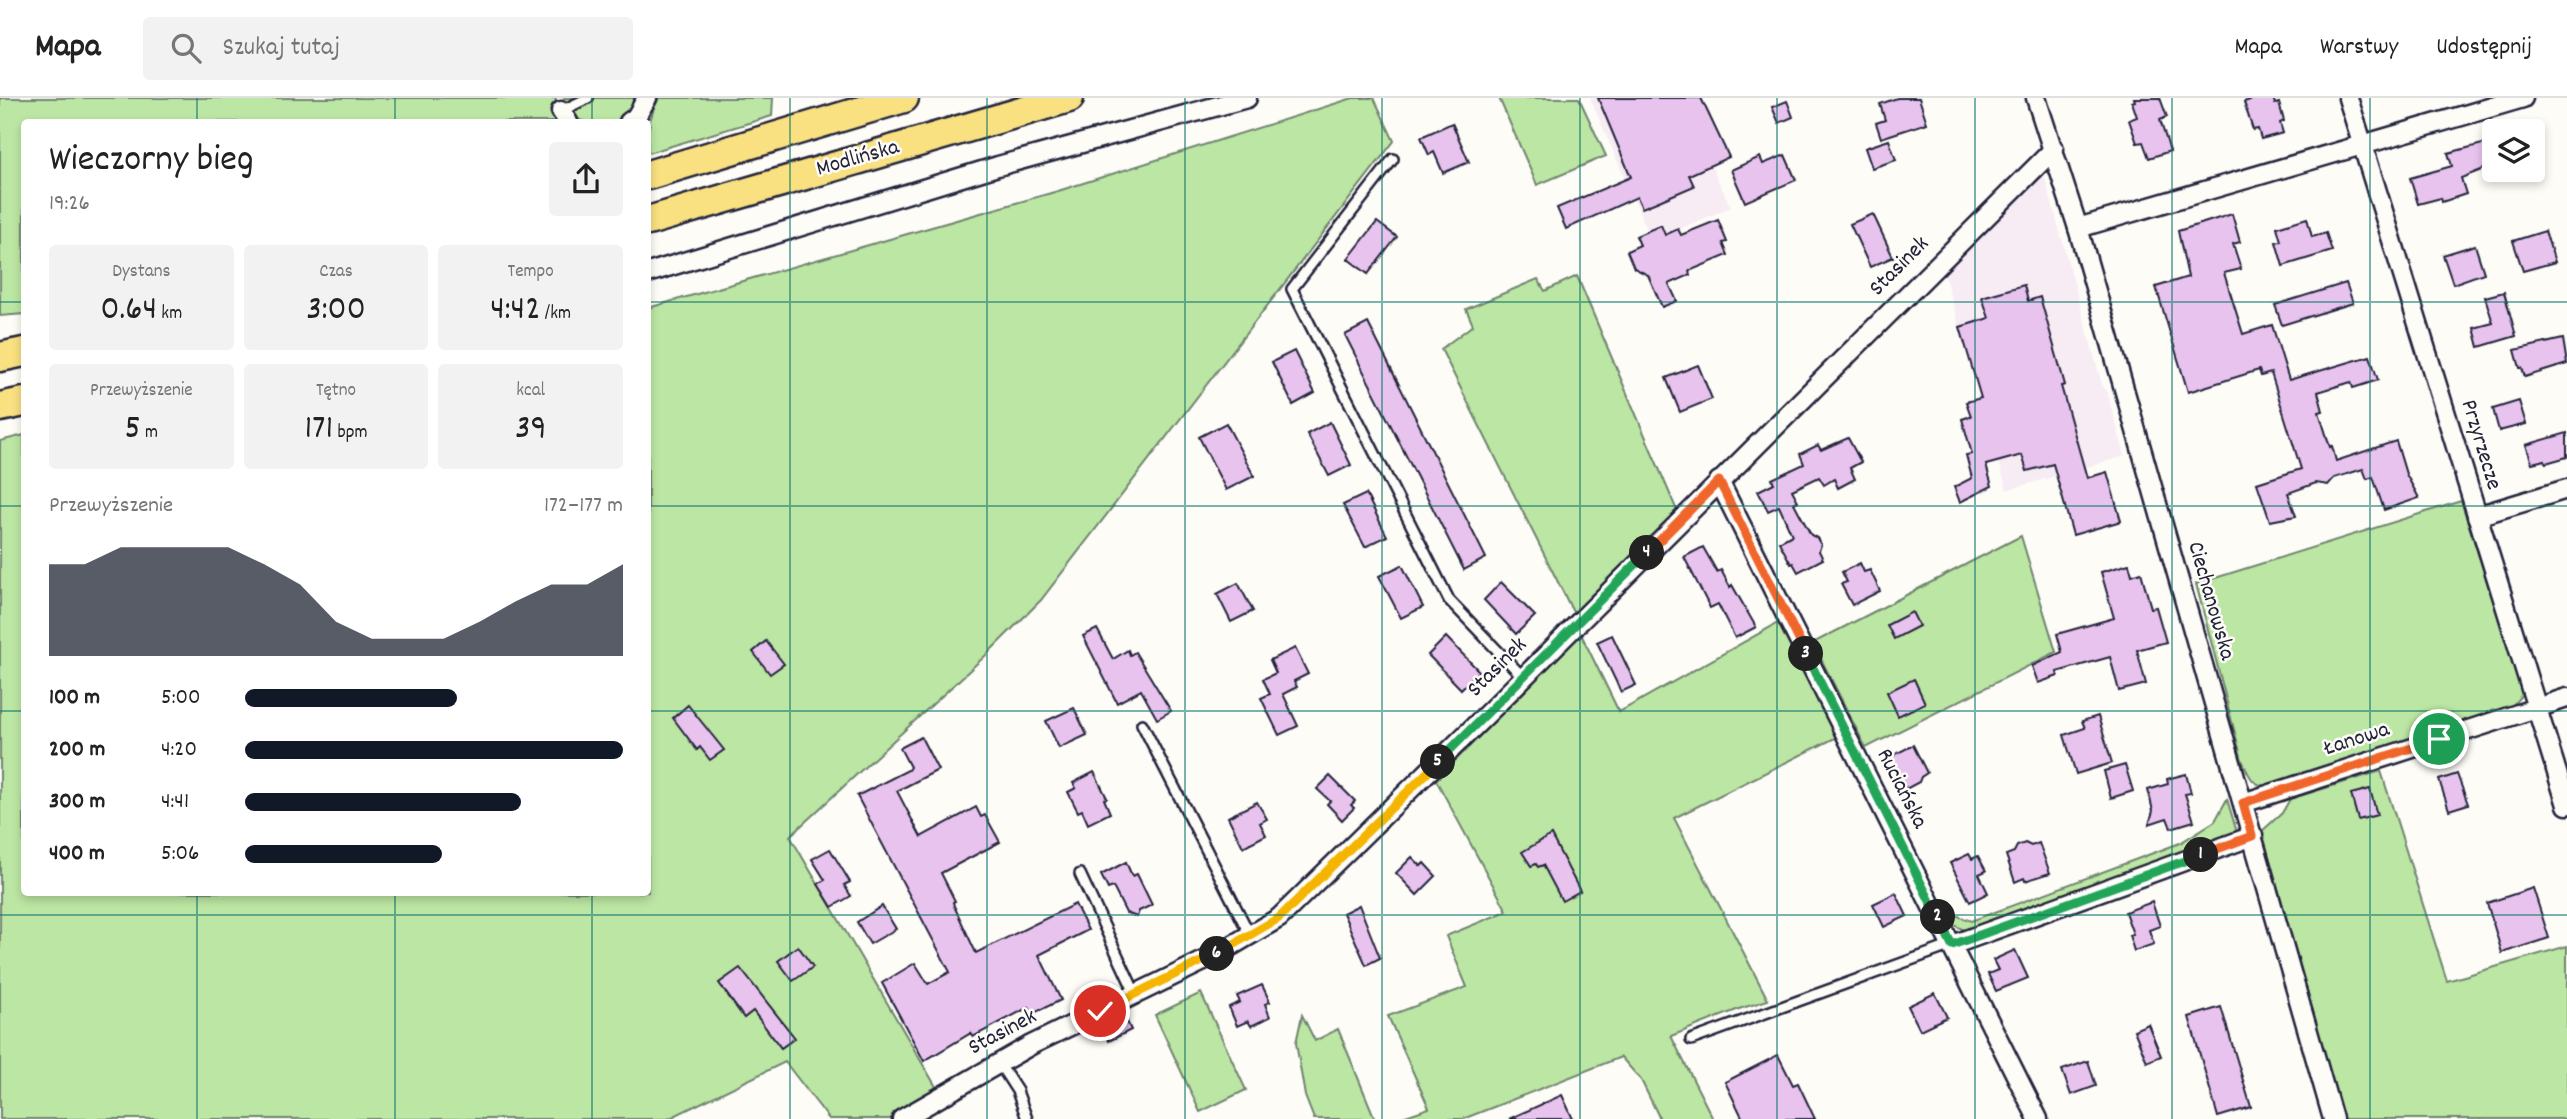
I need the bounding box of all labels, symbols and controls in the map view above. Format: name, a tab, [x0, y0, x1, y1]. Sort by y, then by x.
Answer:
search box	[143, 17, 633, 80]
text: Mapa	[35, 25, 101, 72]
icon: search	[167, 29, 205, 67]
text: Szukaj tutaj	[223, 30, 340, 67]
text: Mapa	[2234, 31, 2282, 65]
text: Warstwy	[2320, 31, 2398, 65]
text: Udostępnij	[2436, 31, 2532, 65]
map controls	[2482, 119, 2545, 182]
button: layers	[2482, 119, 2545, 182]
street label: Modlińska	[813, 131, 904, 187]
text: Wieczorny bieg	[49, 134, 254, 189]
button: share	[549, 142, 623, 216]
text: 19:26	[49, 188, 90, 221]
street label: Stasinek	[1862, 229, 1938, 305]
text: Dystans	[112, 259, 170, 286]
text: Czas	[319, 259, 353, 286]
text: Tempo	[508, 259, 554, 286]
text: 0.64	[100, 286, 157, 336]
text: 3:00	[306, 286, 366, 336]
text: 4:42	[490, 286, 540, 336]
text: km	[157, 301, 182, 328]
text: /km	[540, 301, 571, 328]
text: Przewyższenie	[90, 378, 193, 405]
text: Tętno	[316, 378, 356, 405]
text: kcal	[516, 378, 545, 405]
street label: Przyrzecze	[2451, 396, 2509, 494]
text: 5	[125, 405, 141, 455]
text: 171	[304, 405, 333, 455]
text: 39	[515, 405, 546, 455]
text: m	[141, 420, 158, 447]
text: bpm	[333, 420, 368, 447]
text: Przewyższenie	[49, 490, 173, 523]
text: 172–177 m	[544, 490, 623, 523]
pin: 4	[1630, 536, 1664, 570]
street label: Ciechanowska	[2177, 538, 2243, 665]
text: 4	[1643, 539, 1650, 566]
street label: Stasinek	[1460, 630, 1536, 706]
pin: 3	[1788, 636, 1824, 672]
text: 3	[1801, 640, 1810, 667]
text: 100 m	[49, 682, 100, 715]
text: 5:00	[161, 682, 201, 715]
pin	[2409, 709, 2469, 769]
street label: Łanowa	[2319, 714, 2395, 766]
icon: arrive	[2420, 720, 2458, 758]
text: 200 m	[49, 734, 105, 767]
text: 4:20	[161, 734, 197, 767]
street label: Ruciańska	[1867, 743, 1936, 836]
pin: 5	[1420, 744, 1456, 780]
text: 5	[1433, 748, 1442, 775]
text: 300 m	[49, 786, 105, 819]
text: 4:41	[161, 786, 189, 819]
text: 400 m	[49, 838, 105, 871]
text: 5:06	[161, 838, 199, 871]
pin: 1	[2184, 838, 2218, 872]
text: 1	[2198, 841, 2203, 868]
pin: 2	[1920, 900, 1955, 934]
text: 2	[1933, 903, 1942, 930]
pin: 6	[1200, 936, 1234, 972]
text: 6	[1212, 940, 1221, 967]
pin	[1070, 981, 1130, 1041]
icon: check	[1081, 992, 1119, 1030]
street label: Stasinek	[963, 1001, 1043, 1065]

